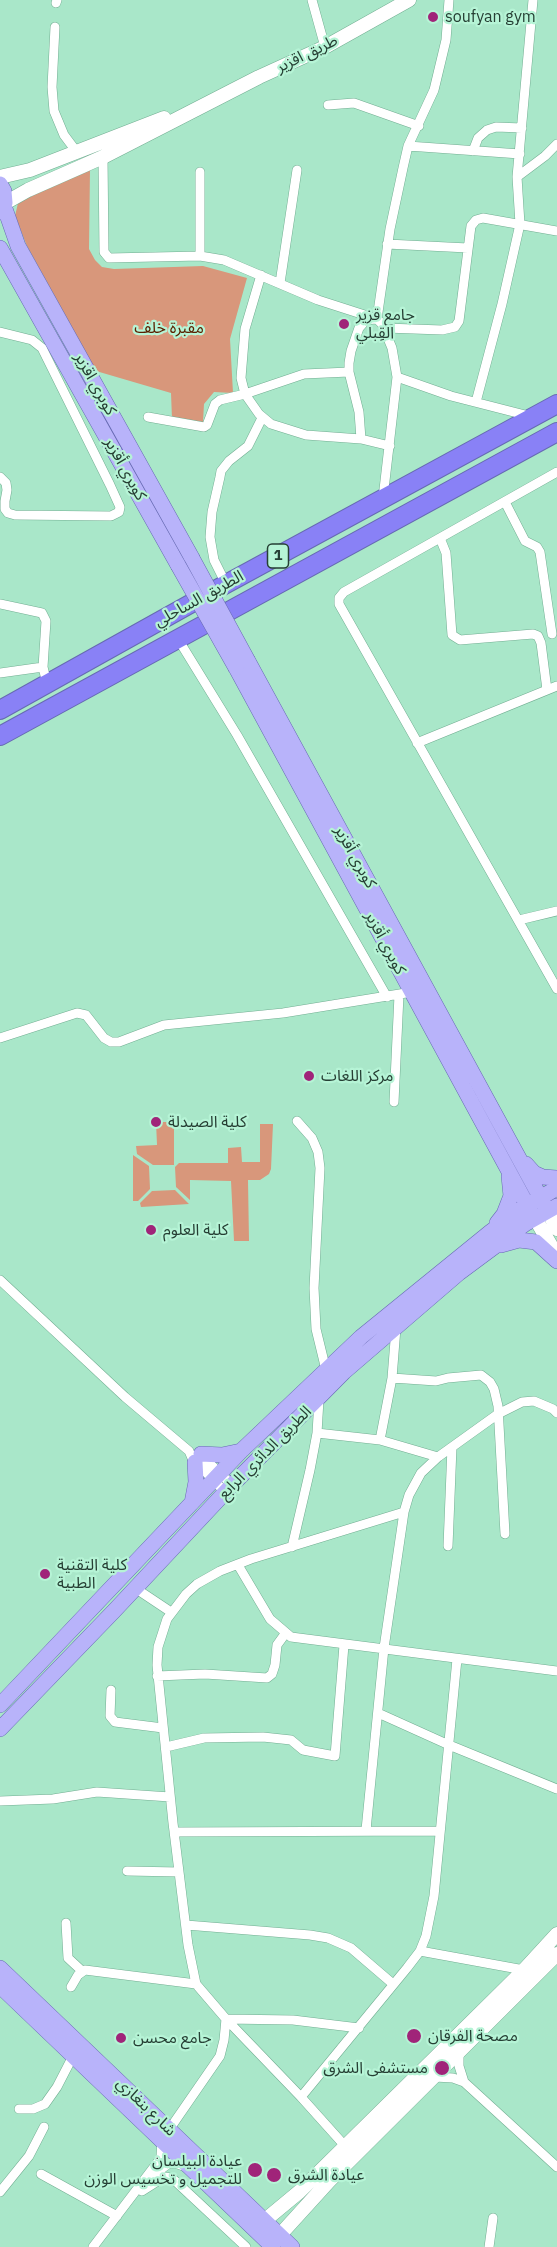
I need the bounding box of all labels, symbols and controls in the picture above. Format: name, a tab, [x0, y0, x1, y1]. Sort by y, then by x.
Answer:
place label: soufyan gym	[445, 7, 536, 27]
marker: soufyan gym	[426, 10, 440, 24]
street label: طريق اقزير	[273, 31, 341, 77]
place label: جامع قزير القِبلي	[356, 305, 415, 343]
marker: جامع قزير القِبلي	[337, 317, 351, 331]
park label: مقبرة خلف	[134, 318, 204, 338]
street label: كوبري اقزير	[70, 349, 120, 419]
street label: كويري أقزير	[100, 434, 150, 504]
road number: 1	[268, 544, 288, 568]
street label: الطريق الساحلي	[151, 567, 247, 631]
street label: كوبري أقزير	[330, 822, 380, 892]
street label: كويري أقزير	[360, 908, 410, 978]
place label: مركز اللغات	[321, 1066, 393, 1086]
marker: مركز اللغات	[302, 1069, 316, 1083]
place label: كلية الصيدلة	[168, 1112, 246, 1132]
marker: كلية الصيدلة	[149, 1115, 163, 1129]
place label: كلية العلوم	[163, 1220, 228, 1240]
marker: كلية العلوم	[144, 1223, 158, 1237]
street label: الطريق الدائري الرابع	[214, 1402, 316, 1504]
place label: كلية التقنية الطبية	[57, 1555, 127, 1593]
marker: كلية التقنية الطبية	[38, 1567, 52, 1581]
place label: مصحة الفرقان	[428, 2026, 518, 2046]
marker: مصحة الفرقان	[405, 2027, 423, 2045]
place label: جامع محسن	[133, 2028, 212, 2048]
marker: جامع محسن	[114, 2031, 128, 2045]
place label: مستشفى الشرق	[323, 2058, 428, 2078]
marker: مستشفى الشرق	[433, 2059, 451, 2077]
street label: شارع بنغازي	[112, 2074, 180, 2140]
place label: عيادة البيلسان للتجميل و تخسيس الوزن	[84, 2151, 242, 2189]
marker: عيادة البيلسان للتجميل و تخسيس الوزن	[246, 2161, 264, 2179]
place label: عيادة الشرق	[288, 2165, 364, 2185]
marker: عيادة الشرق	[265, 2166, 283, 2184]

